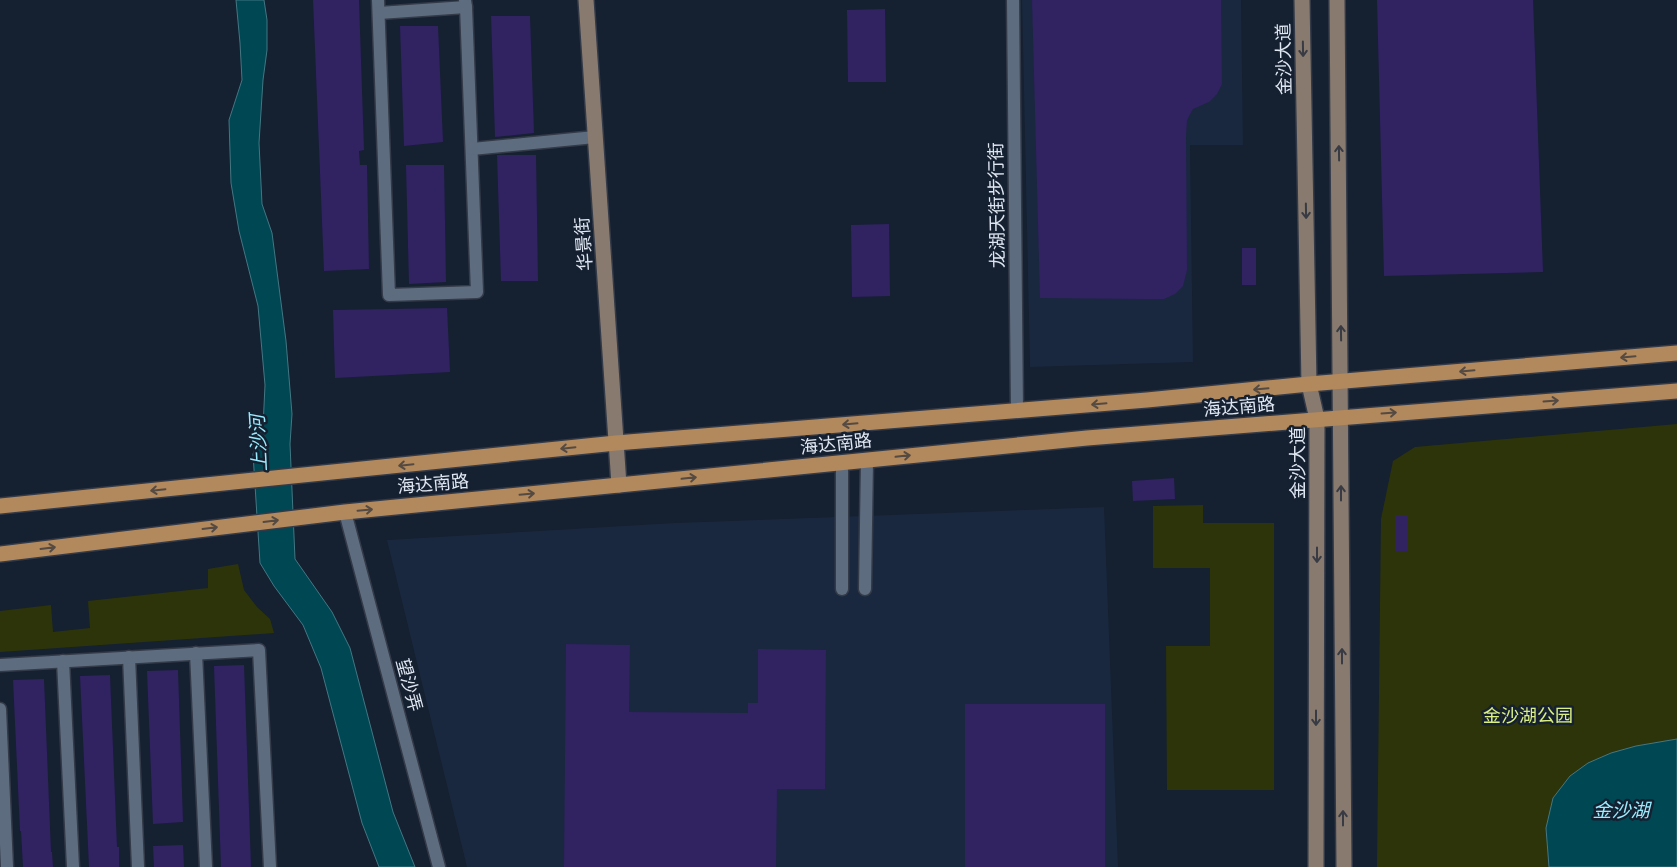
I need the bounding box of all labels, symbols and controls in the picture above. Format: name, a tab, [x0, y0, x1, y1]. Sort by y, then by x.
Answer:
street label: 金沙大道	[1272, 23, 1296, 95]
one-way arrow	[1298, 40, 1308, 56]
street label: 龙湖天街步行街	[985, 142, 1009, 268]
one-way arrow	[1334, 145, 1344, 161]
one-way arrow	[1301, 202, 1311, 219]
street label: 华景街	[571, 216, 597, 272]
one-way arrow	[1336, 325, 1346, 341]
one-way arrow	[1621, 352, 1637, 361]
one-way arrow	[1459, 366, 1475, 375]
one-way arrow	[1253, 384, 1269, 393]
street label: 海达南路	[1202, 393, 1276, 421]
one-way arrow	[1543, 396, 1559, 405]
one-way arrow	[1091, 399, 1107, 409]
one-way arrow	[1381, 408, 1397, 418]
water label: 上沙河	[245, 410, 272, 472]
one-way arrow	[842, 419, 858, 429]
street label: 金沙大道	[1287, 427, 1309, 499]
street label: 海达南路	[799, 429, 873, 459]
one-way arrow	[560, 443, 576, 453]
one-way arrow	[895, 451, 911, 461]
one-way arrow	[398, 460, 414, 469]
street label: 海达南路	[396, 470, 470, 498]
one-way arrow	[681, 473, 697, 483]
one-way arrow	[150, 485, 166, 495]
one-way arrow	[1336, 486, 1346, 502]
one-way arrow	[519, 489, 535, 499]
one-way arrow	[357, 505, 373, 514]
one-way arrow	[263, 516, 279, 526]
one-way arrow	[201, 523, 217, 533]
one-way arrow	[40, 543, 56, 553]
one-way arrow	[1312, 546, 1322, 563]
one-way arrow	[1337, 648, 1347, 664]
street label: 望沙弄	[391, 656, 427, 714]
park label: 金沙湖公园	[1483, 705, 1573, 727]
one-way arrow	[1311, 709, 1321, 725]
water label: 金沙湖	[1592, 799, 1652, 823]
one-way arrow	[1338, 811, 1348, 827]

